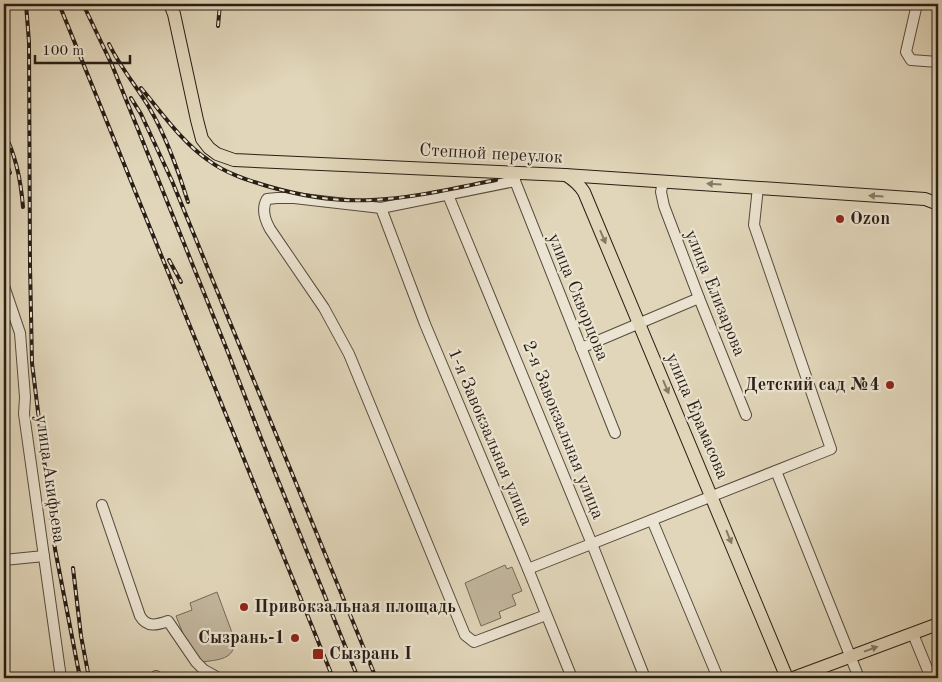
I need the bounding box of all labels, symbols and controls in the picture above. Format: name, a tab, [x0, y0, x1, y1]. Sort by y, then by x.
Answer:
scale bar	[35, 32, 130, 64]
text: 100 m	[42, 44, 84, 59]
street label: Степной переулок	[419, 141, 563, 167]
one-way arrow	[706, 180, 722, 188]
one-way arrow	[868, 191, 884, 199]
place label: Ozon	[850, 210, 890, 228]
marker: Ozon	[834, 213, 846, 225]
street label: улица Елизарова	[681, 227, 749, 359]
one-way arrow	[600, 230, 608, 244]
street label: улица Скворцова	[544, 231, 612, 363]
street label: 2-я Завокзальная улица	[519, 338, 607, 522]
street label: 1-я Завокзальная улица	[444, 346, 536, 528]
street label: улица Ерамасова	[662, 350, 732, 482]
place label: Детский сад №4	[744, 376, 880, 394]
marker: Детский сад №4	[884, 379, 896, 391]
one-way arrow	[662, 380, 670, 395]
street label: улица Акифьева	[31, 414, 68, 545]
one-way arrow	[725, 530, 733, 544]
place label: Привокзальная площадь	[254, 598, 456, 616]
marker: Привокзальная площадь	[238, 601, 250, 613]
place label: Сызрань-1	[198, 629, 285, 647]
marker: Сызрань-1	[289, 632, 301, 644]
place label: Сызрань I	[329, 645, 412, 663]
one-way arrow	[864, 645, 879, 653]
marker: Сызрань I	[311, 647, 325, 661]

